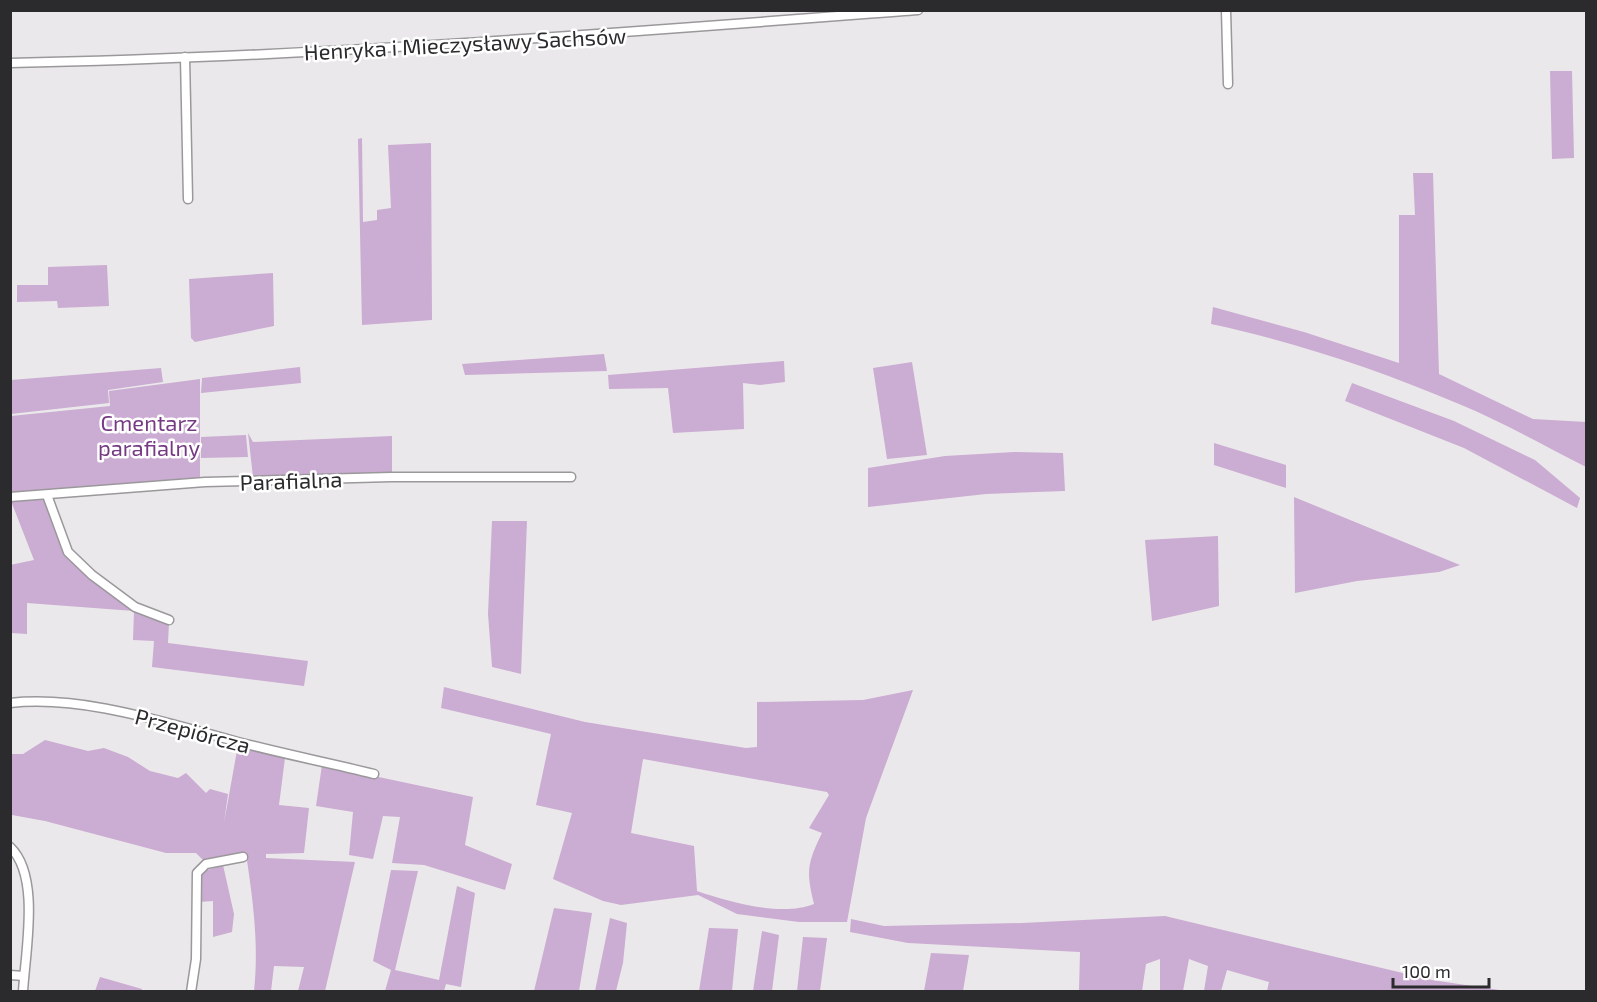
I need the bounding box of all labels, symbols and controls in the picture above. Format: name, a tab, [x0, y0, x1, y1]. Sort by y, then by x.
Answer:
street label: Henryka i Mieczysławy Sachsów	[303, 22, 627, 64]
park label: Cmentarz parafialny	[98, 409, 200, 460]
street label: Parafialna	[239, 465, 343, 495]
street label: Przepiórcza	[133, 702, 253, 758]
scale bar	[1393, 951, 1489, 989]
text: 100 m	[1402, 960, 1451, 982]

